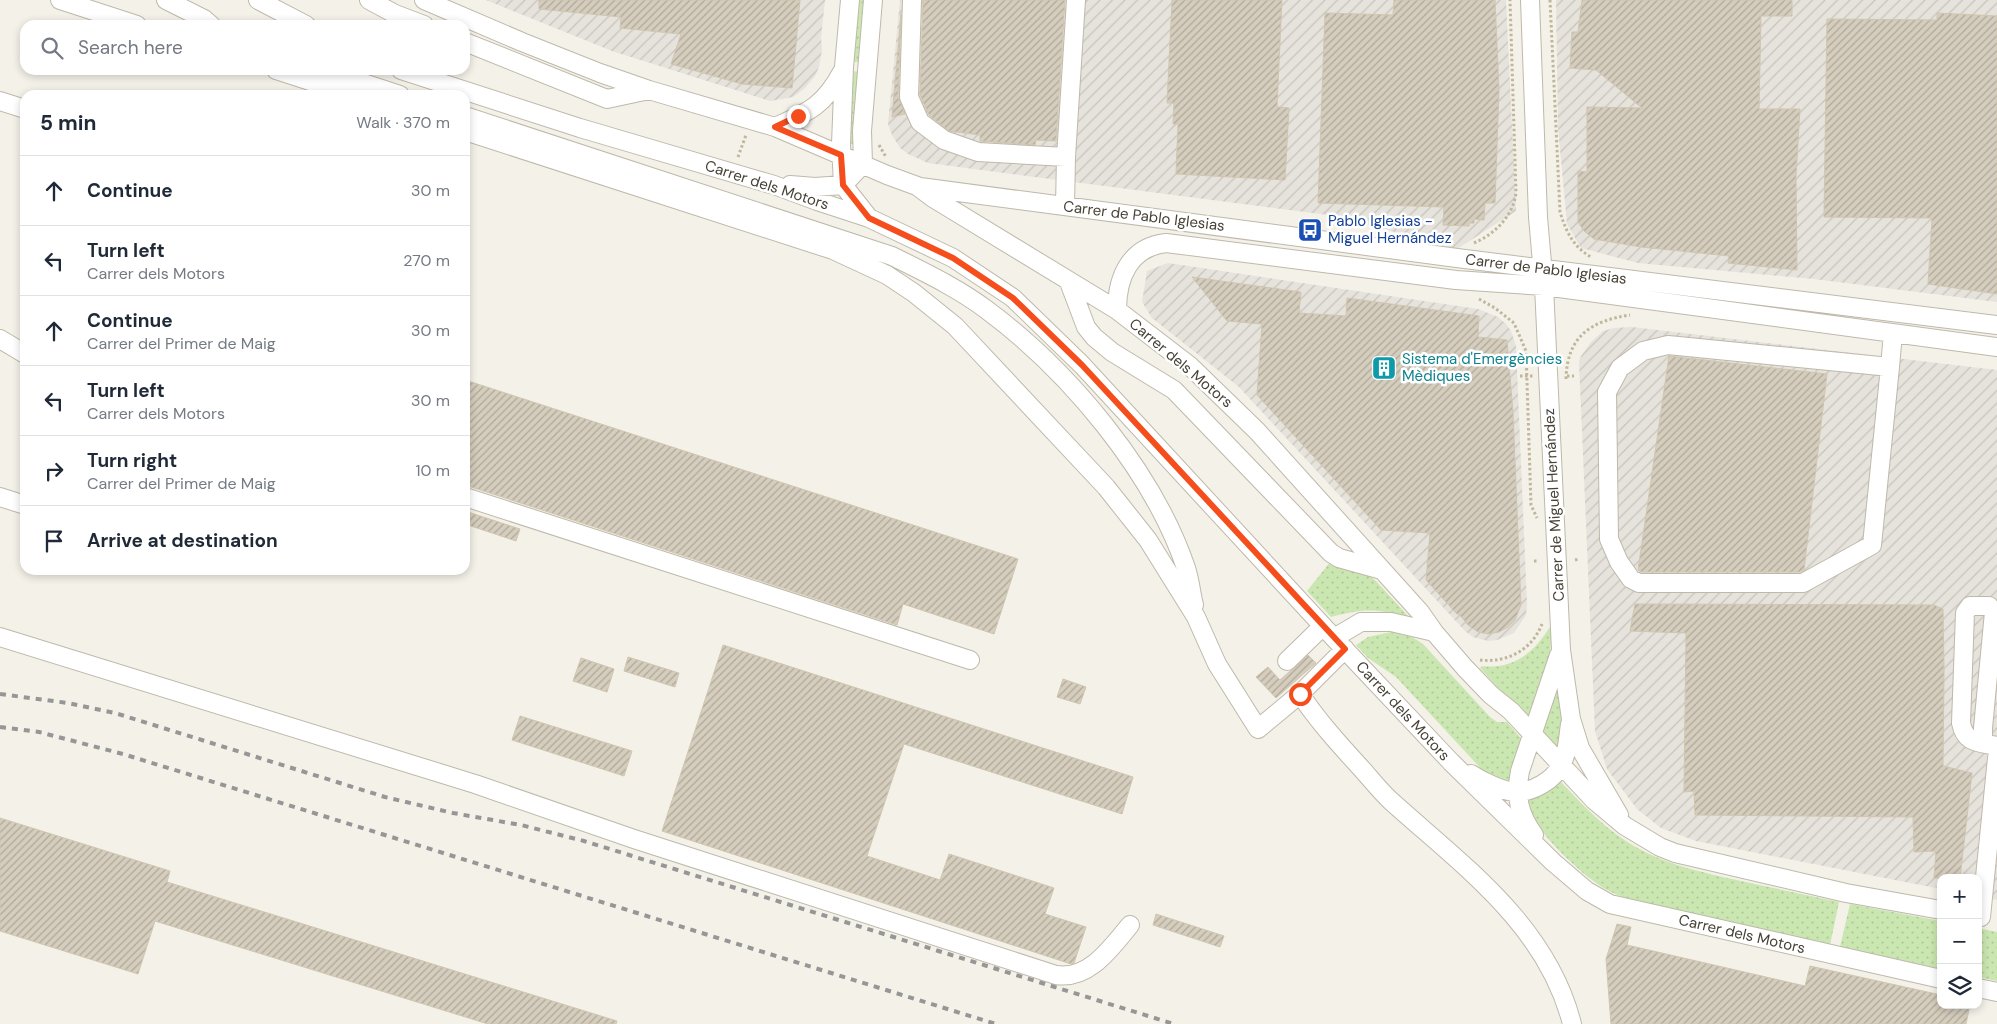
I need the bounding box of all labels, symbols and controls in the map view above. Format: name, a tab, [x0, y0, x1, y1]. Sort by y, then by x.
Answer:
search box	[20, 20, 470, 75]
icon: search	[38, 34, 66, 62]
text: Search here	[78, 35, 183, 60]
route end	[787, 105, 810, 128]
text: 5 min	[40, 109, 96, 137]
text: Walk · 370 m	[356, 112, 450, 133]
street label: Carrer dels Motors	[702, 155, 832, 215]
icon: ahead	[40, 177, 68, 205]
text: Continue	[87, 178, 173, 203]
text: 30 m	[411, 180, 450, 201]
street label: Carrer de Pablo Iglesias	[1062, 196, 1226, 236]
place label: Pablo Iglesias - Miguel Hernández	[1328, 211, 1452, 248]
bus stop icon: Pablo Iglesias - Miguel Hernández	[1297, 217, 1323, 243]
text: Turn left	[87, 238, 165, 263]
icon: left	[40, 247, 68, 275]
street label: Carrer de Pablo Iglesias	[1464, 249, 1628, 289]
text: 270 m	[403, 250, 450, 271]
text: Carrer dels Motors	[87, 263, 225, 284]
text: Continue	[87, 308, 173, 333]
street label: Carrer dels Motors	[1125, 314, 1237, 412]
icon: ahead	[40, 317, 68, 345]
text: 30 m	[411, 320, 450, 341]
text: Carrer del Primer de Maig	[87, 333, 276, 354]
place label: Sistema d'Emergències Mèdiques	[1402, 349, 1562, 386]
building icon: Sistema d'Emergències Mèdiques	[1371, 355, 1397, 381]
text: Turn left	[87, 378, 165, 403]
icon: left	[40, 387, 68, 415]
text: 30 m	[411, 390, 450, 411]
text: Carrer dels Motors	[87, 403, 225, 424]
street label: Carrer de Miguel Hernández	[1539, 408, 1569, 602]
text: Turn right	[87, 448, 177, 473]
icon: right	[40, 457, 68, 485]
text: 10 m	[416, 460, 450, 481]
text: Carrer del Primer de Maig	[87, 473, 276, 494]
icon: arrive	[40, 527, 68, 555]
text: Arrive at destination	[87, 528, 278, 553]
street label: Carrer dels Motors	[1352, 657, 1454, 765]
route start	[1289, 683, 1312, 706]
map controls	[1937, 874, 1982, 1009]
button: +	[1937, 874, 1982, 919]
street label: Carrer dels Motors	[1677, 910, 1807, 958]
button: −	[1937, 919, 1982, 964]
button: layers	[1937, 964, 1982, 1009]

